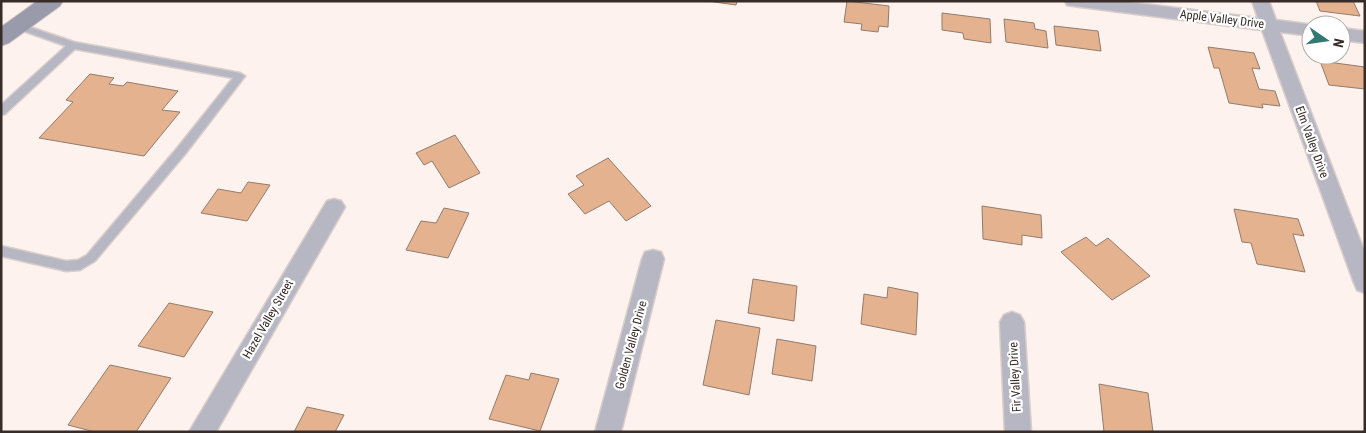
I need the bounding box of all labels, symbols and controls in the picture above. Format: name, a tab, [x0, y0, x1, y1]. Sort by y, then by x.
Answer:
street label: Apple Valley Drive	[1179, 7, 1265, 31]
north arrow	[1301, 15, 1351, 65]
text: N	[1330, 37, 1347, 49]
street label: Elm Valley Drive	[1293, 104, 1332, 180]
street label: Hazel Valley Street	[240, 277, 296, 361]
street label: Golden Valley Drive	[612, 299, 650, 391]
street label: Fir Valley Drive	[1006, 341, 1024, 412]

